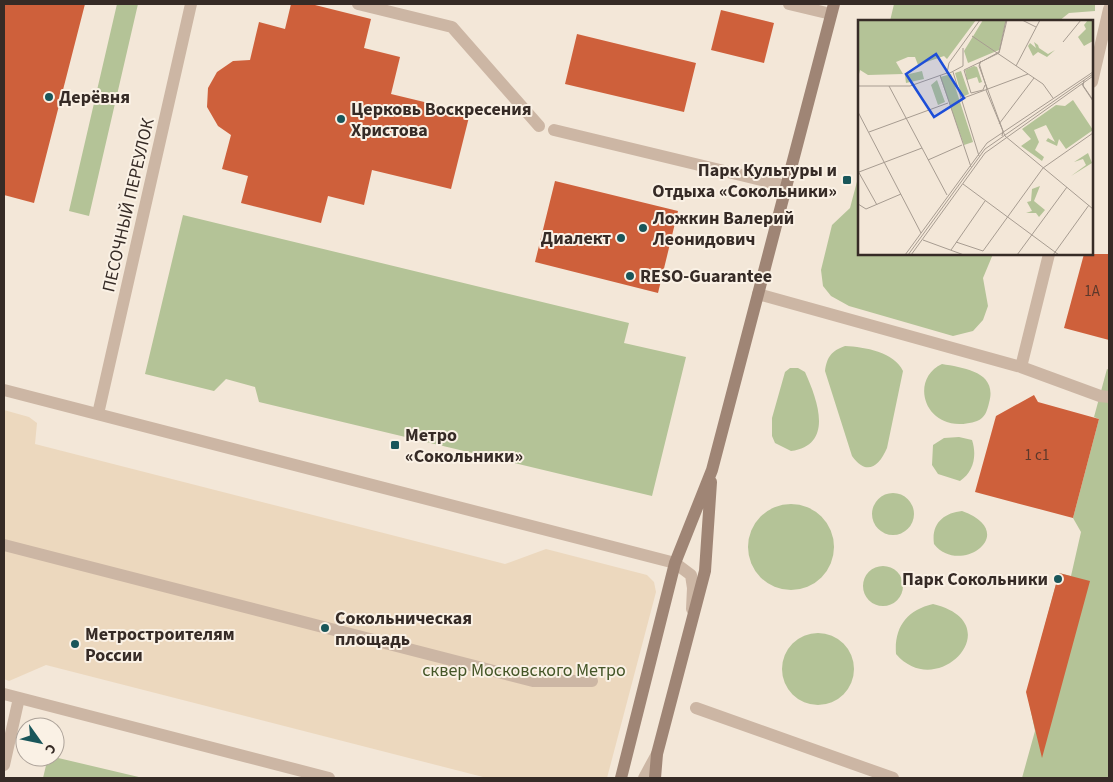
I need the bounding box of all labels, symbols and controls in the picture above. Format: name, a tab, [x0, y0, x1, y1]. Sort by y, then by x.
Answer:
inset map	[858, 20, 1093, 255]
place label: Дерёвня	[59, 85, 130, 110]
marker: Дерёвня	[43, 91, 55, 103]
place label: Церковь Воскресения Христова	[351, 97, 532, 143]
marker: Церковь Воскресения Христова	[335, 113, 347, 125]
street label: ПЕСОЧНЫЙ ПЕРЕУЛОК	[96, 115, 161, 294]
place label: Парк Культуры и Отдыха «Сокольники»	[652, 158, 837, 204]
marker: Парк Культуры и Отдыха «Сокольники»	[841, 174, 853, 186]
place label: Ложкин Валерий Леонидович	[652, 206, 794, 252]
marker: Ложкин Валерий Леонидович	[637, 222, 649, 234]
place label: Диалект	[541, 226, 611, 251]
marker: Диалект	[615, 232, 627, 244]
place label: RESO-Guarantee	[640, 264, 772, 289]
marker: RESO-Guarantee	[624, 270, 636, 282]
house number: 1А	[1084, 281, 1101, 302]
place label: Метро «Сокольники»	[405, 423, 523, 469]
marker: Метро «Сокольники»	[389, 439, 401, 451]
house number: 1 c1	[1025, 445, 1049, 466]
place label: Парк Сокольники	[902, 567, 1048, 592]
marker: Парк Сокольники	[1052, 573, 1064, 585]
place label: Сокольническая площадь	[335, 606, 472, 652]
place label: Метростроителям России	[85, 622, 235, 668]
marker: Сокольническая площадь	[319, 622, 331, 634]
marker: Метростроителям России	[69, 638, 81, 650]
park label: сквер Московского Метро	[422, 658, 626, 683]
north arrow	[15, 717, 65, 767]
text: С	[39, 740, 61, 757]

